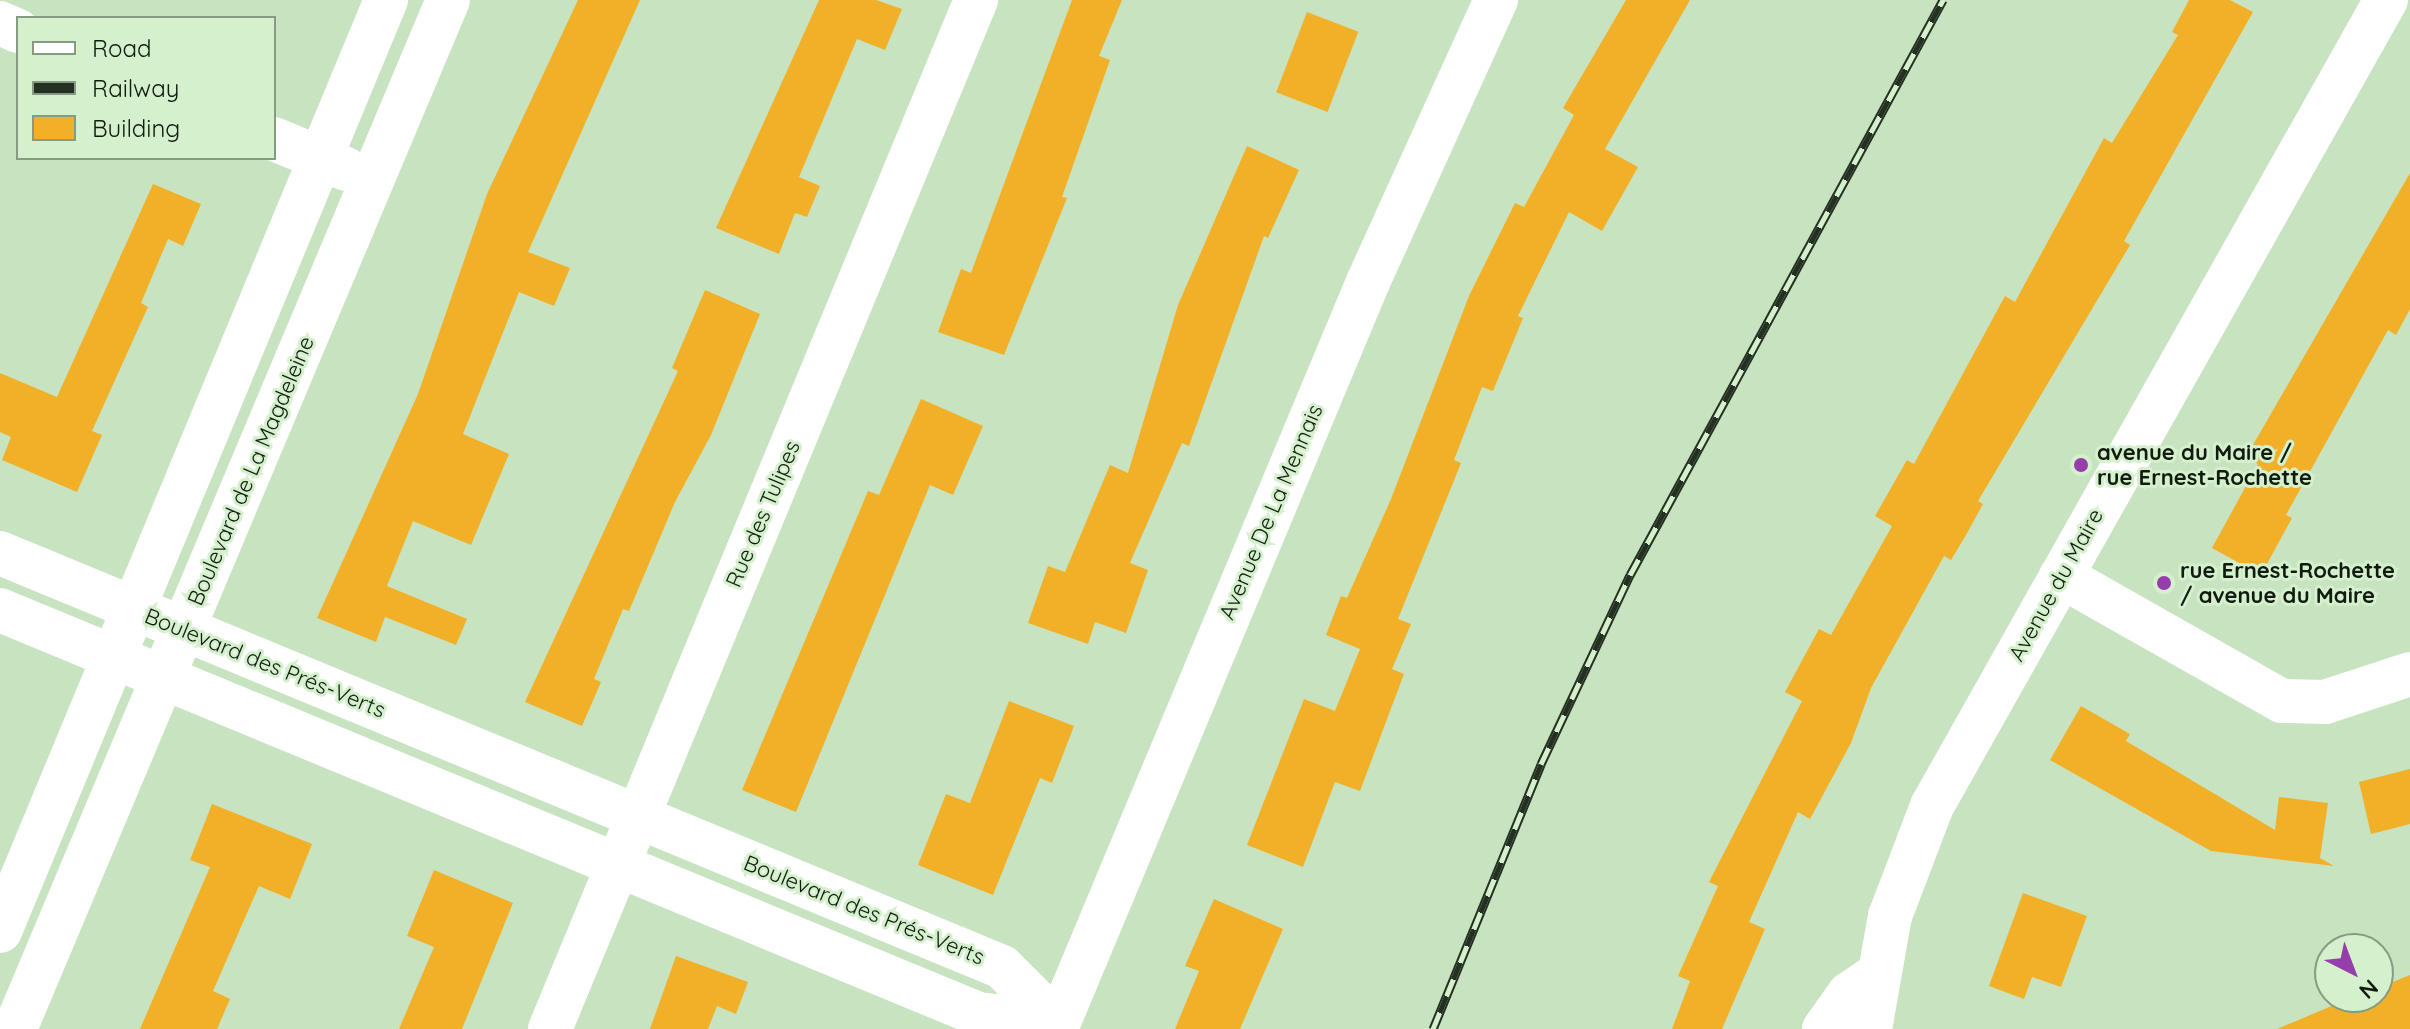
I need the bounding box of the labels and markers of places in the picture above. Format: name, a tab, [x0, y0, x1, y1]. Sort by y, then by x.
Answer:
place label: avenue du Maire / rue Ernest-Rochette	[2097, 439, 2312, 490]
marker: avenue du Maire / rue Ernest-Rochette	[2072, 456, 2090, 474]
place label: rue Ernest-Rochette / avenue du Maire	[2180, 557, 2395, 608]
marker: rue Ernest-Rochette / avenue du Maire	[2155, 574, 2173, 592]

